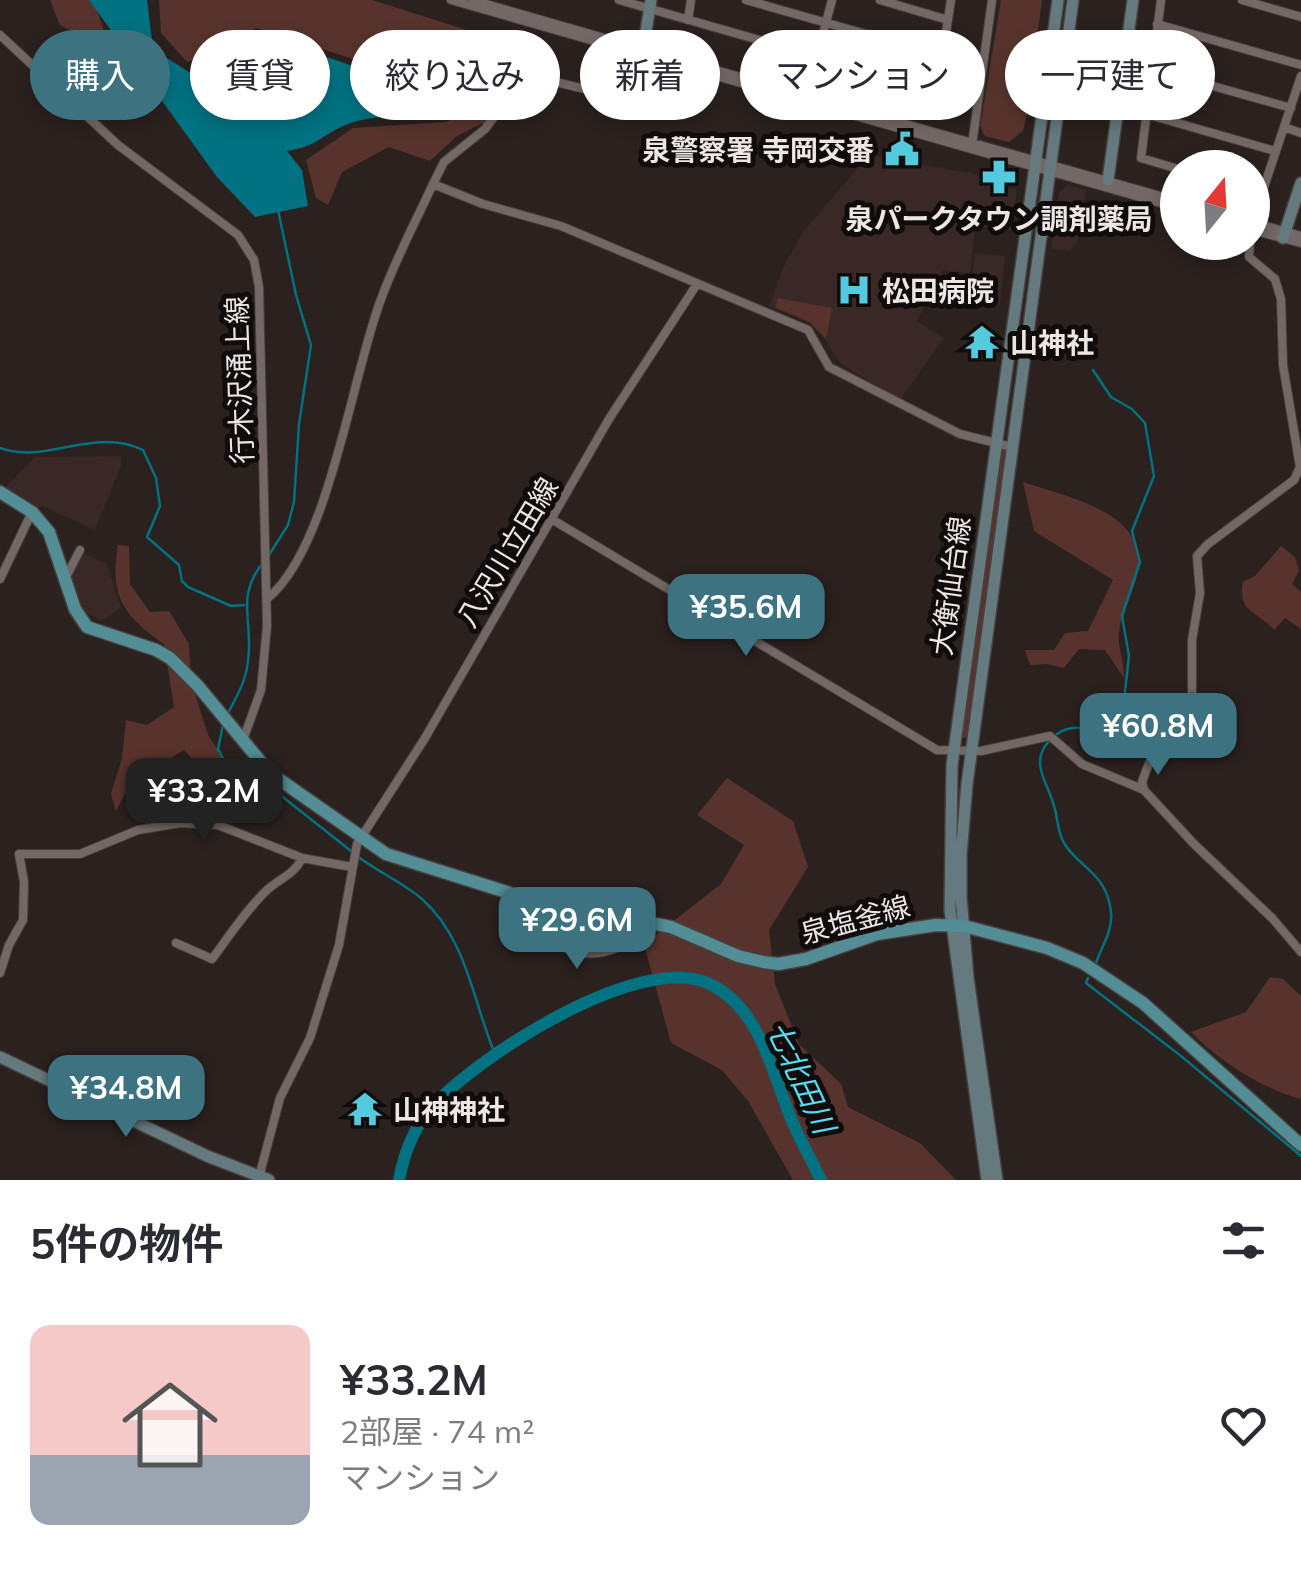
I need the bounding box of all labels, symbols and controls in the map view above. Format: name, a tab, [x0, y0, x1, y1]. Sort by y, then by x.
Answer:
chip: 購入	[30, 30, 170, 120]
chip: 賃貸	[190, 30, 330, 120]
chip: 絞り込み	[350, 30, 560, 120]
chip: 新着	[580, 30, 720, 120]
chip: マンション	[740, 30, 985, 120]
chip: 一戸建て	[1005, 30, 1215, 120]
public building icon: 泉警察署 寺岡交番	[883, 130, 921, 168]
place label: 泉警察署 寺岡交番	[642, 132, 874, 167]
north arrow	[1160, 150, 1270, 260]
map controls	[1160, 150, 1270, 260]
pharmacy icon: 泉パークタウン調剤薬局	[980, 158, 1018, 196]
place label: 泉パークタウン調剤薬局	[846, 201, 1152, 236]
hospital icon: 松田病院	[835, 271, 873, 309]
place label: 松田病院	[882, 273, 994, 308]
street label: 行木沢涌上線	[219, 295, 259, 465]
temple icon: 山神社	[963, 323, 1001, 361]
place label: 山神社	[1010, 325, 1094, 360]
street label: 八沢川立田線	[449, 471, 565, 633]
street label: 大衡仙台線	[923, 514, 977, 658]
pin: ¥35.6M	[665, 574, 827, 659]
text: ¥35.6M	[690, 586, 802, 626]
pin: ¥60.8M	[1077, 693, 1239, 778]
text: ¥60.8M	[1102, 705, 1214, 745]
pin: ¥33.2M	[123, 758, 285, 843]
text: ¥33.2M	[148, 770, 260, 810]
pin: ¥29.6M	[496, 887, 658, 972]
street label: 泉塩釜線	[796, 888, 914, 950]
text: ¥29.6M	[521, 899, 633, 939]
water label: 七北田川	[758, 1015, 845, 1142]
pin: ¥34.8M	[45, 1055, 207, 1140]
text: ¥34.8M	[70, 1067, 182, 1107]
temple icon: 山神神社	[346, 1090, 384, 1128]
place label: 山神神社	[393, 1092, 505, 1127]
icon: filters	[1216, 1213, 1271, 1268]
text: 5件の物件	[30, 1217, 223, 1270]
text: ¥33.2M	[340, 1353, 488, 1406]
icon: home	[110, 1365, 230, 1485]
icon: heart	[1216, 1398, 1271, 1453]
text: 2部屋 · 74 m²	[340, 1411, 534, 1451]
text: マンション	[340, 1457, 500, 1497]

